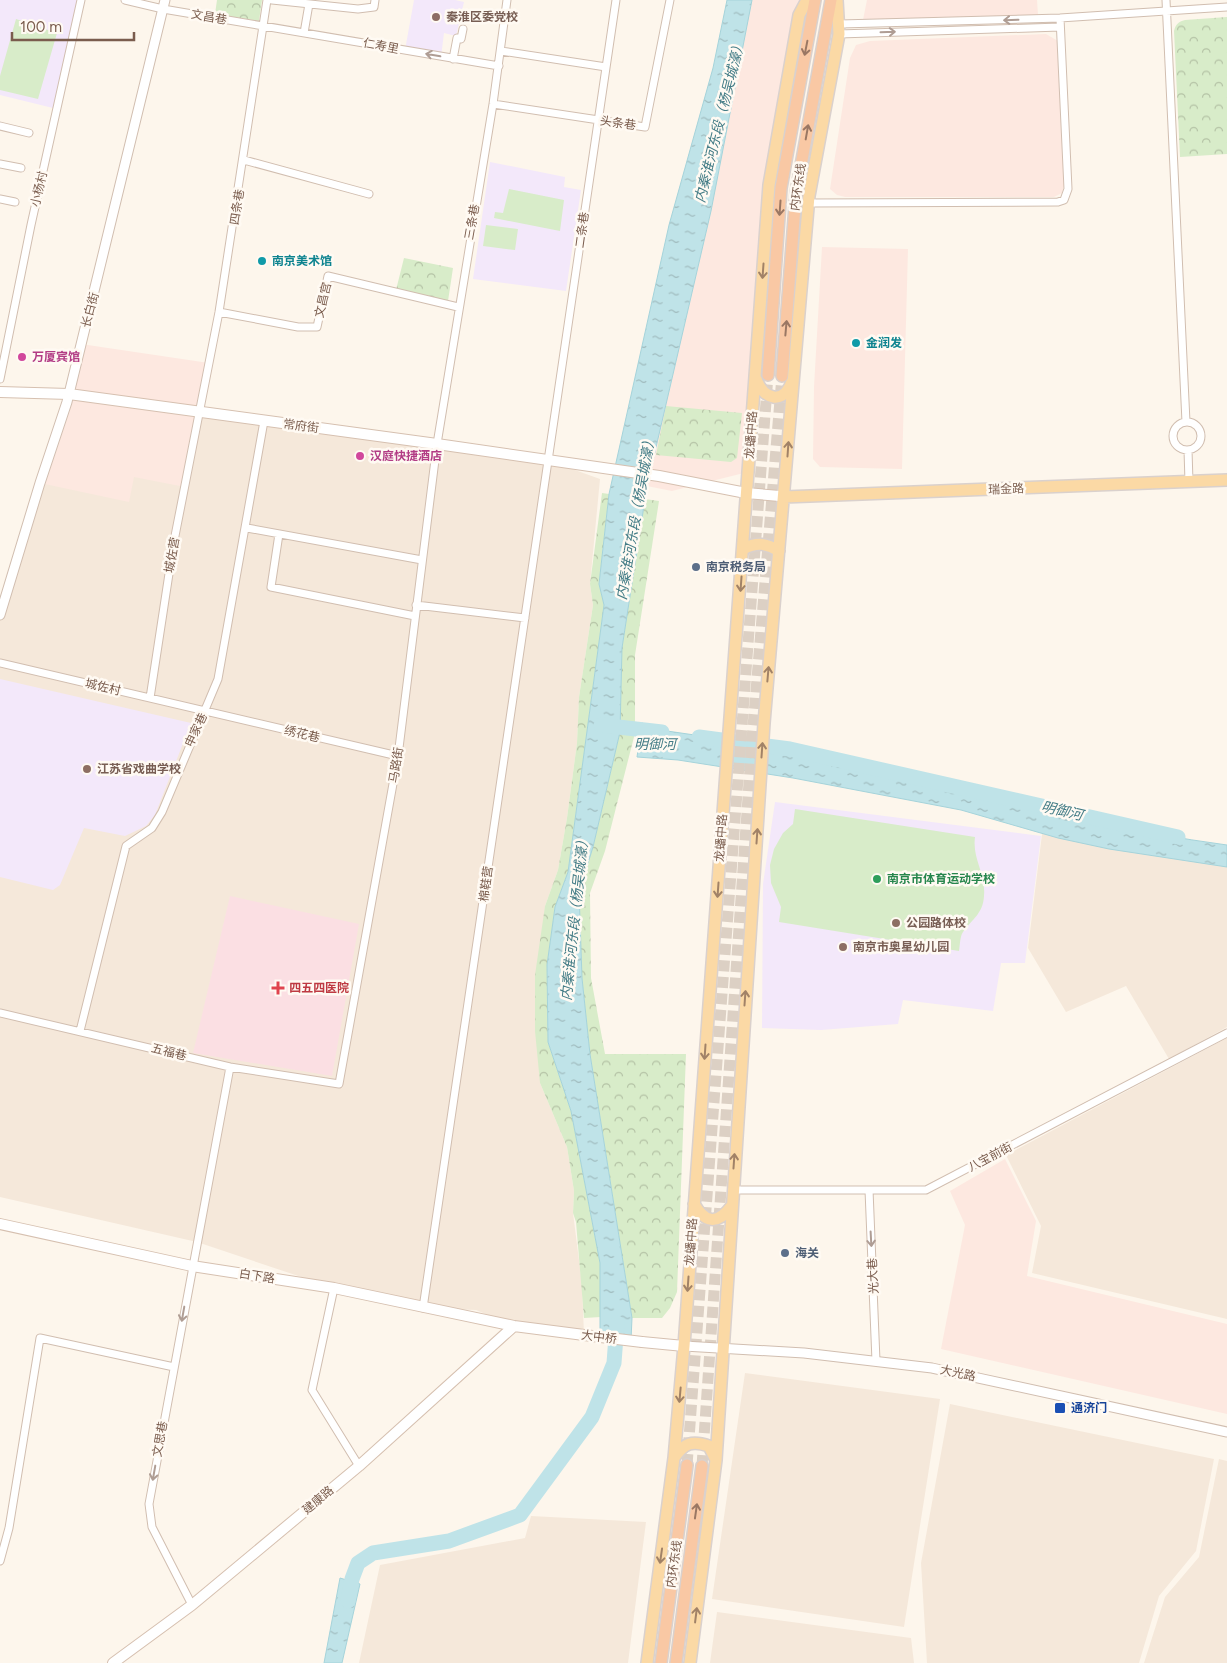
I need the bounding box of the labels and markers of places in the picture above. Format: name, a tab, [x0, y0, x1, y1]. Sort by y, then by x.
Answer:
place label: 秦淮区委党校	[446, 10, 518, 24]
marker: 秦淮区委党校	[430, 11, 442, 23]
place label: 南京美术馆	[272, 254, 332, 268]
marker: 南京美术馆	[256, 255, 268, 267]
place label: 金润发	[866, 336, 902, 350]
marker: 金润发	[850, 337, 862, 349]
place label: 万厦宾馆	[32, 350, 80, 364]
marker: 万厦宾馆	[16, 351, 28, 363]
place label: 汉庭快捷酒店	[370, 449, 442, 463]
marker: 汉庭快捷酒店	[354, 450, 366, 462]
place label: 南京税务局	[706, 560, 766, 574]
marker: 南京税务局	[690, 561, 702, 573]
place label: 江苏省戏曲学校	[97, 762, 181, 776]
marker: 江苏省戏曲学校	[81, 763, 93, 775]
place label: 南京市体育运动学校	[887, 872, 995, 886]
marker: 南京市体育运动学校	[871, 873, 883, 885]
place label: 公园路体校	[906, 916, 966, 930]
marker: 公园路体校	[890, 917, 902, 929]
place label: 南京市奥星幼儿园	[853, 940, 949, 954]
marker: 南京市奥星幼儿园	[837, 941, 849, 953]
marker: 四五四医院	[271, 981, 285, 995]
place label: 四五四医院	[289, 981, 349, 995]
place label: 海关	[795, 1246, 819, 1260]
marker: 海关	[779, 1247, 791, 1259]
marker: 通济门	[1053, 1401, 1067, 1415]
place label: 通济门	[1071, 1401, 1107, 1415]

